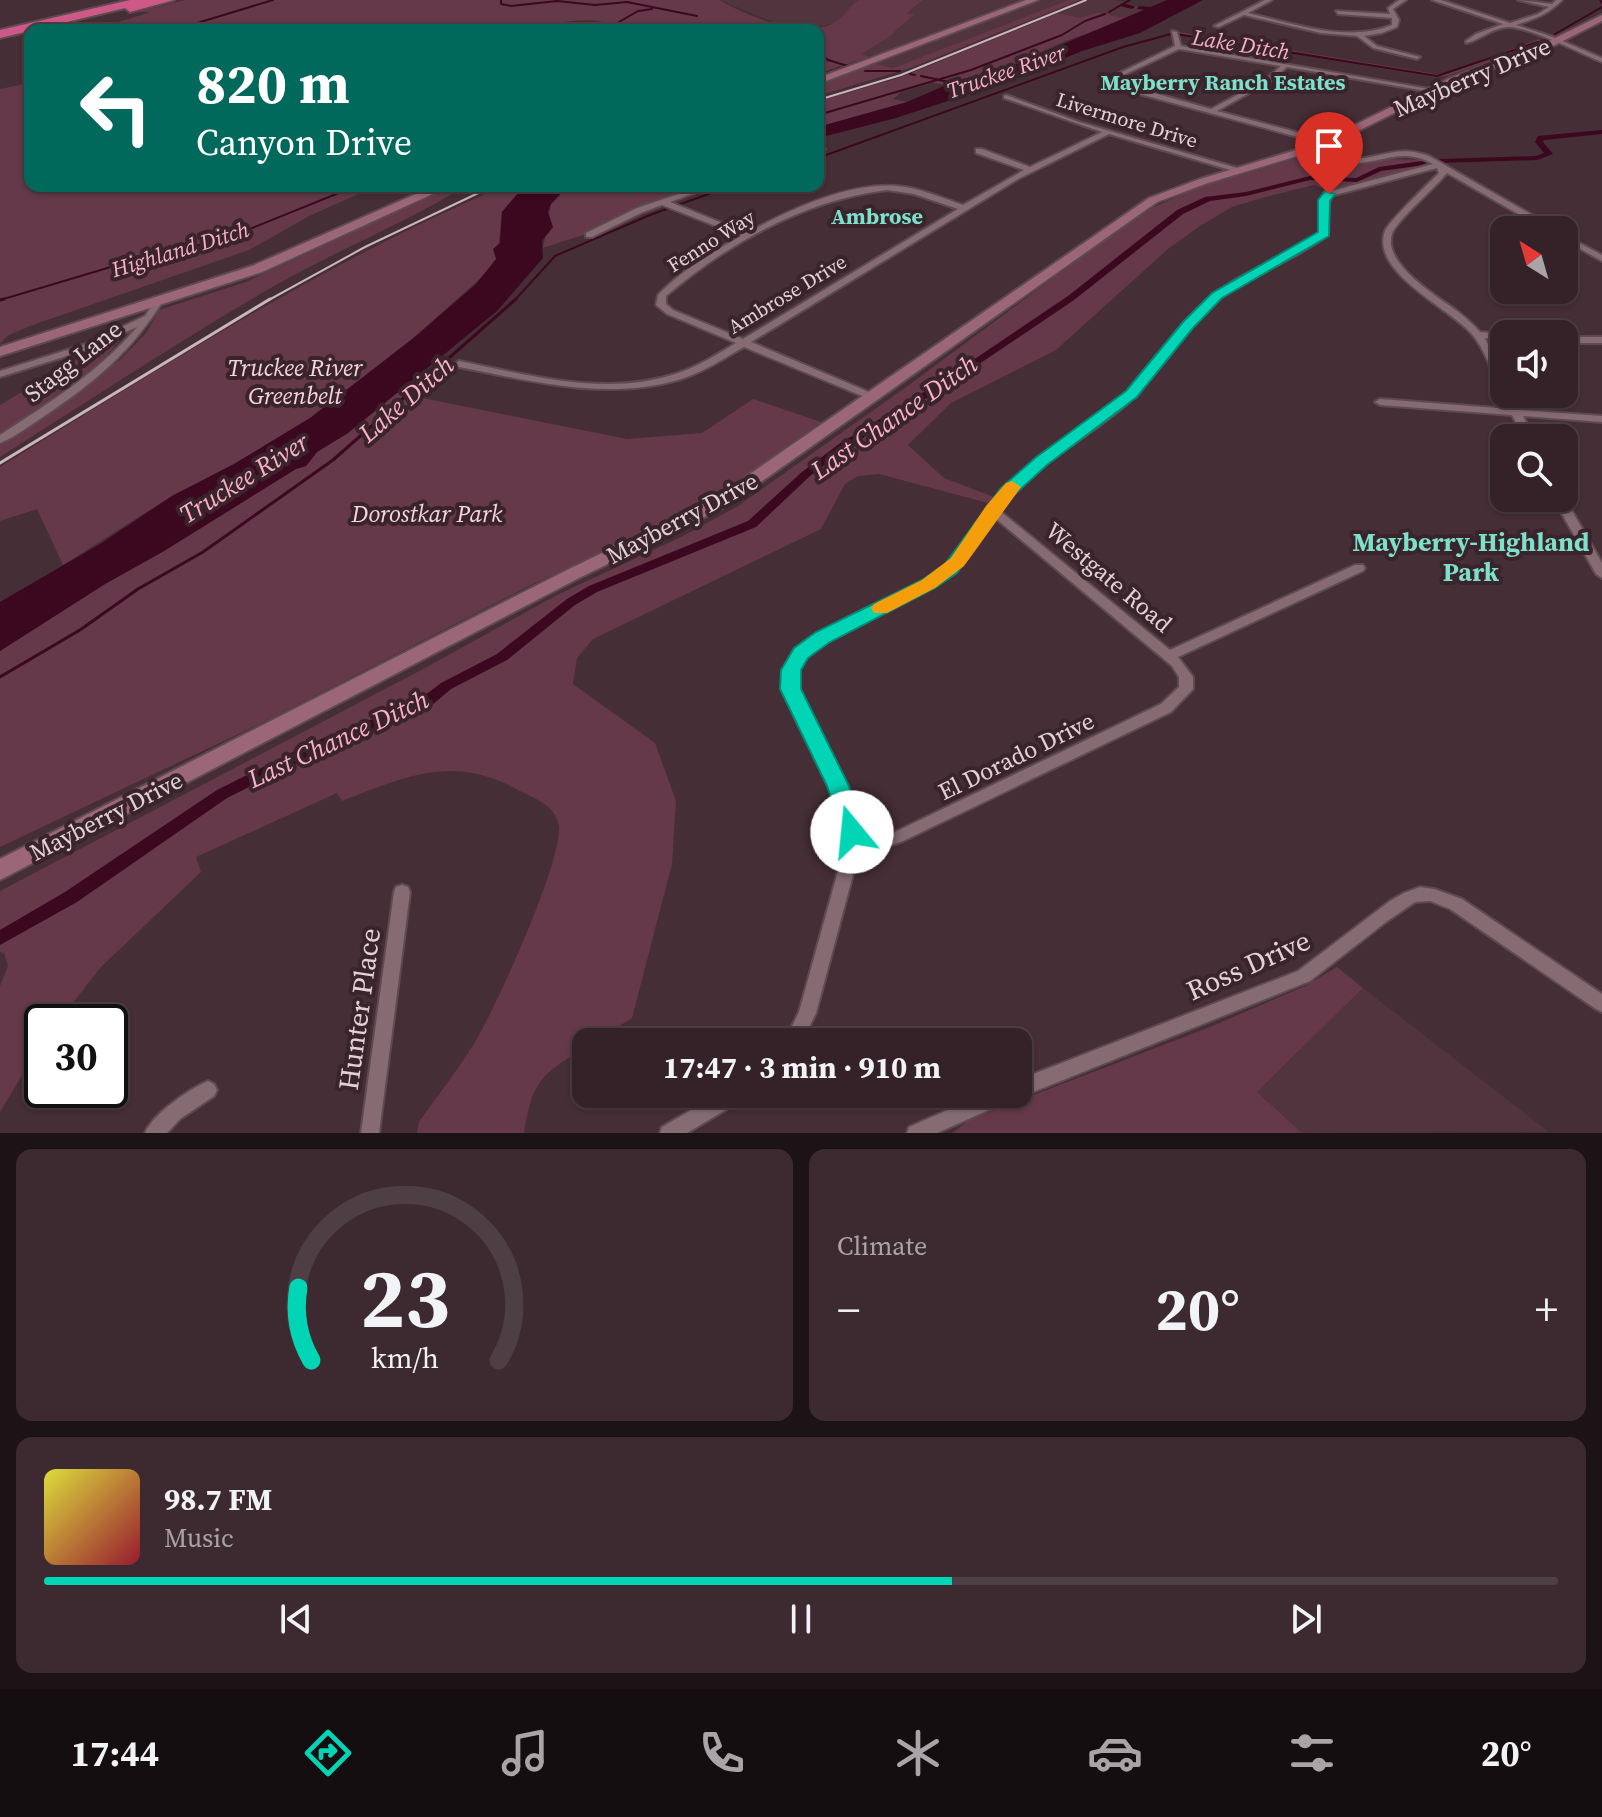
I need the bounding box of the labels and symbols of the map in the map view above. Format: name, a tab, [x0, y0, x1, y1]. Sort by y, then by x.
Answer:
water label: Lake Ditch	[1189, 21, 1292, 66]
street label: Mayberry Drive	[1389, 29, 1555, 125]
water label: Truckee River	[943, 36, 1071, 105]
district label: Mayberry Ranch Estates	[1100, 67, 1346, 97]
street label: Livermore Drive	[1053, 85, 1201, 155]
pin	[1295, 112, 1363, 194]
district label: Ambrose	[831, 201, 923, 231]
street label: Fenno Way	[662, 203, 761, 279]
water label: Highland Ditch	[107, 214, 252, 284]
north arrow	[1490, 216, 1578, 304]
street label: Ambrose Drive	[722, 248, 852, 340]
street label: Stagg Lane	[17, 313, 129, 409]
water label: Last Chance Ditch	[803, 346, 985, 488]
water label: Lake Ditch	[350, 347, 462, 451]
park label: Truckee River Greenbelt	[228, 351, 364, 412]
water label: Truckee River	[172, 424, 316, 532]
street label: Mayberry Drive	[600, 464, 764, 572]
park label: Dorostkar Park	[351, 497, 503, 530]
street label: Westgate Road	[1039, 514, 1180, 640]
district label: Mayberry-Highland Park	[1352, 524, 1590, 590]
water label: Last Chance Ditch	[241, 681, 434, 797]
street label: El Dorado Drive	[932, 704, 1100, 808]
street label: Mayberry Drive	[24, 763, 188, 869]
position arrow	[810, 790, 894, 874]
street label: Ross Drive	[1180, 921, 1316, 1009]
street label: Hunter Place	[329, 926, 389, 1092]
speed limit sign: 30	[24, 1004, 128, 1108]

